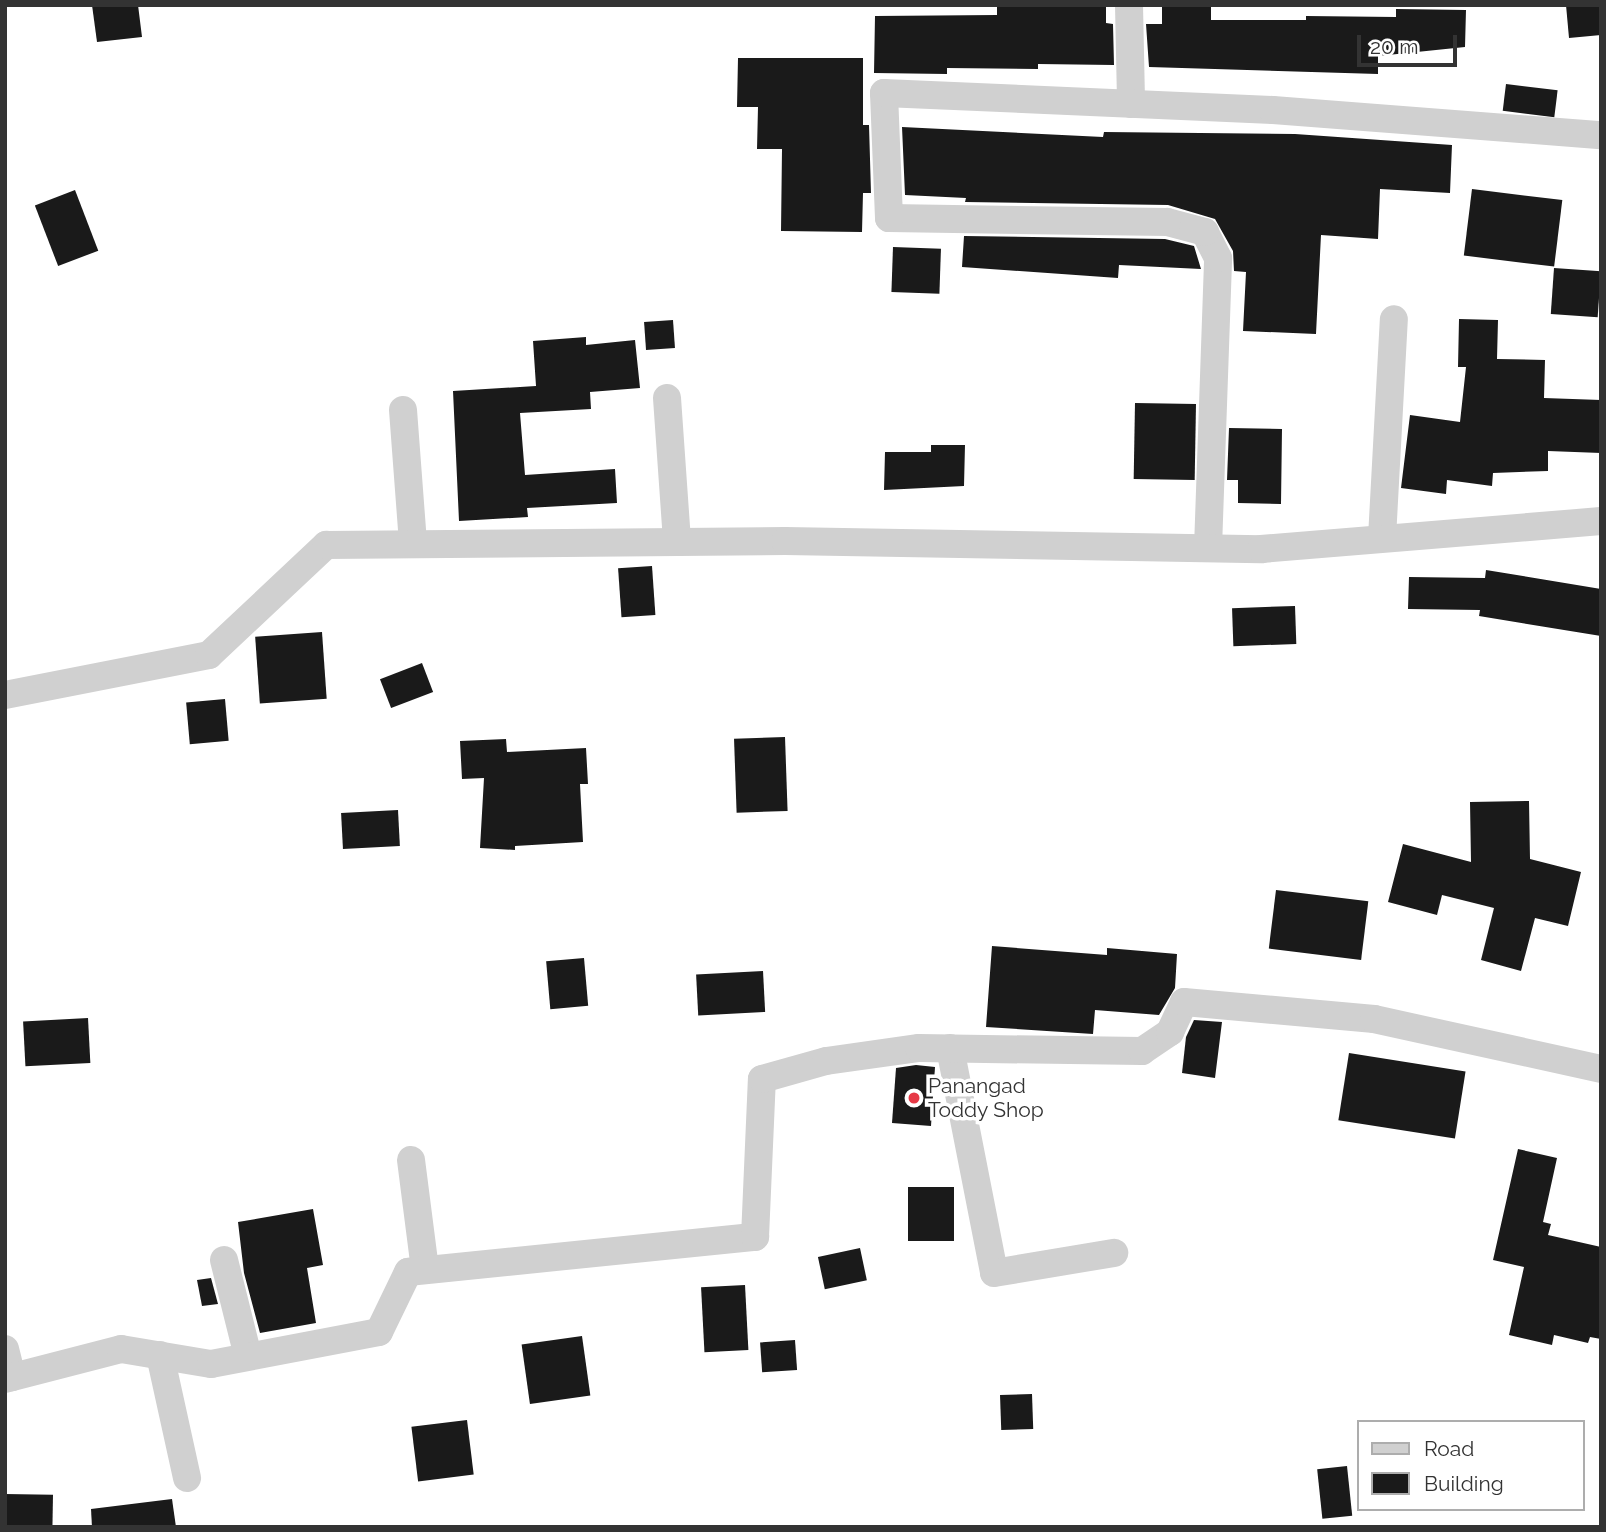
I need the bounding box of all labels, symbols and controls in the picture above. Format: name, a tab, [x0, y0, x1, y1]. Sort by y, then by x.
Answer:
scale bar	[1361, 21, 1461, 65]
text: 20 m	[1370, 34, 1418, 59]
place label: Panangad Toddy Shop	[928, 1073, 1044, 1123]
marker: Panangad Toddy Shop	[906, 1090, 922, 1106]
legend	[1358, 1420, 1585, 1511]
text: Road	[1424, 1436, 1474, 1461]
text: Building	[1424, 1471, 1504, 1496]

